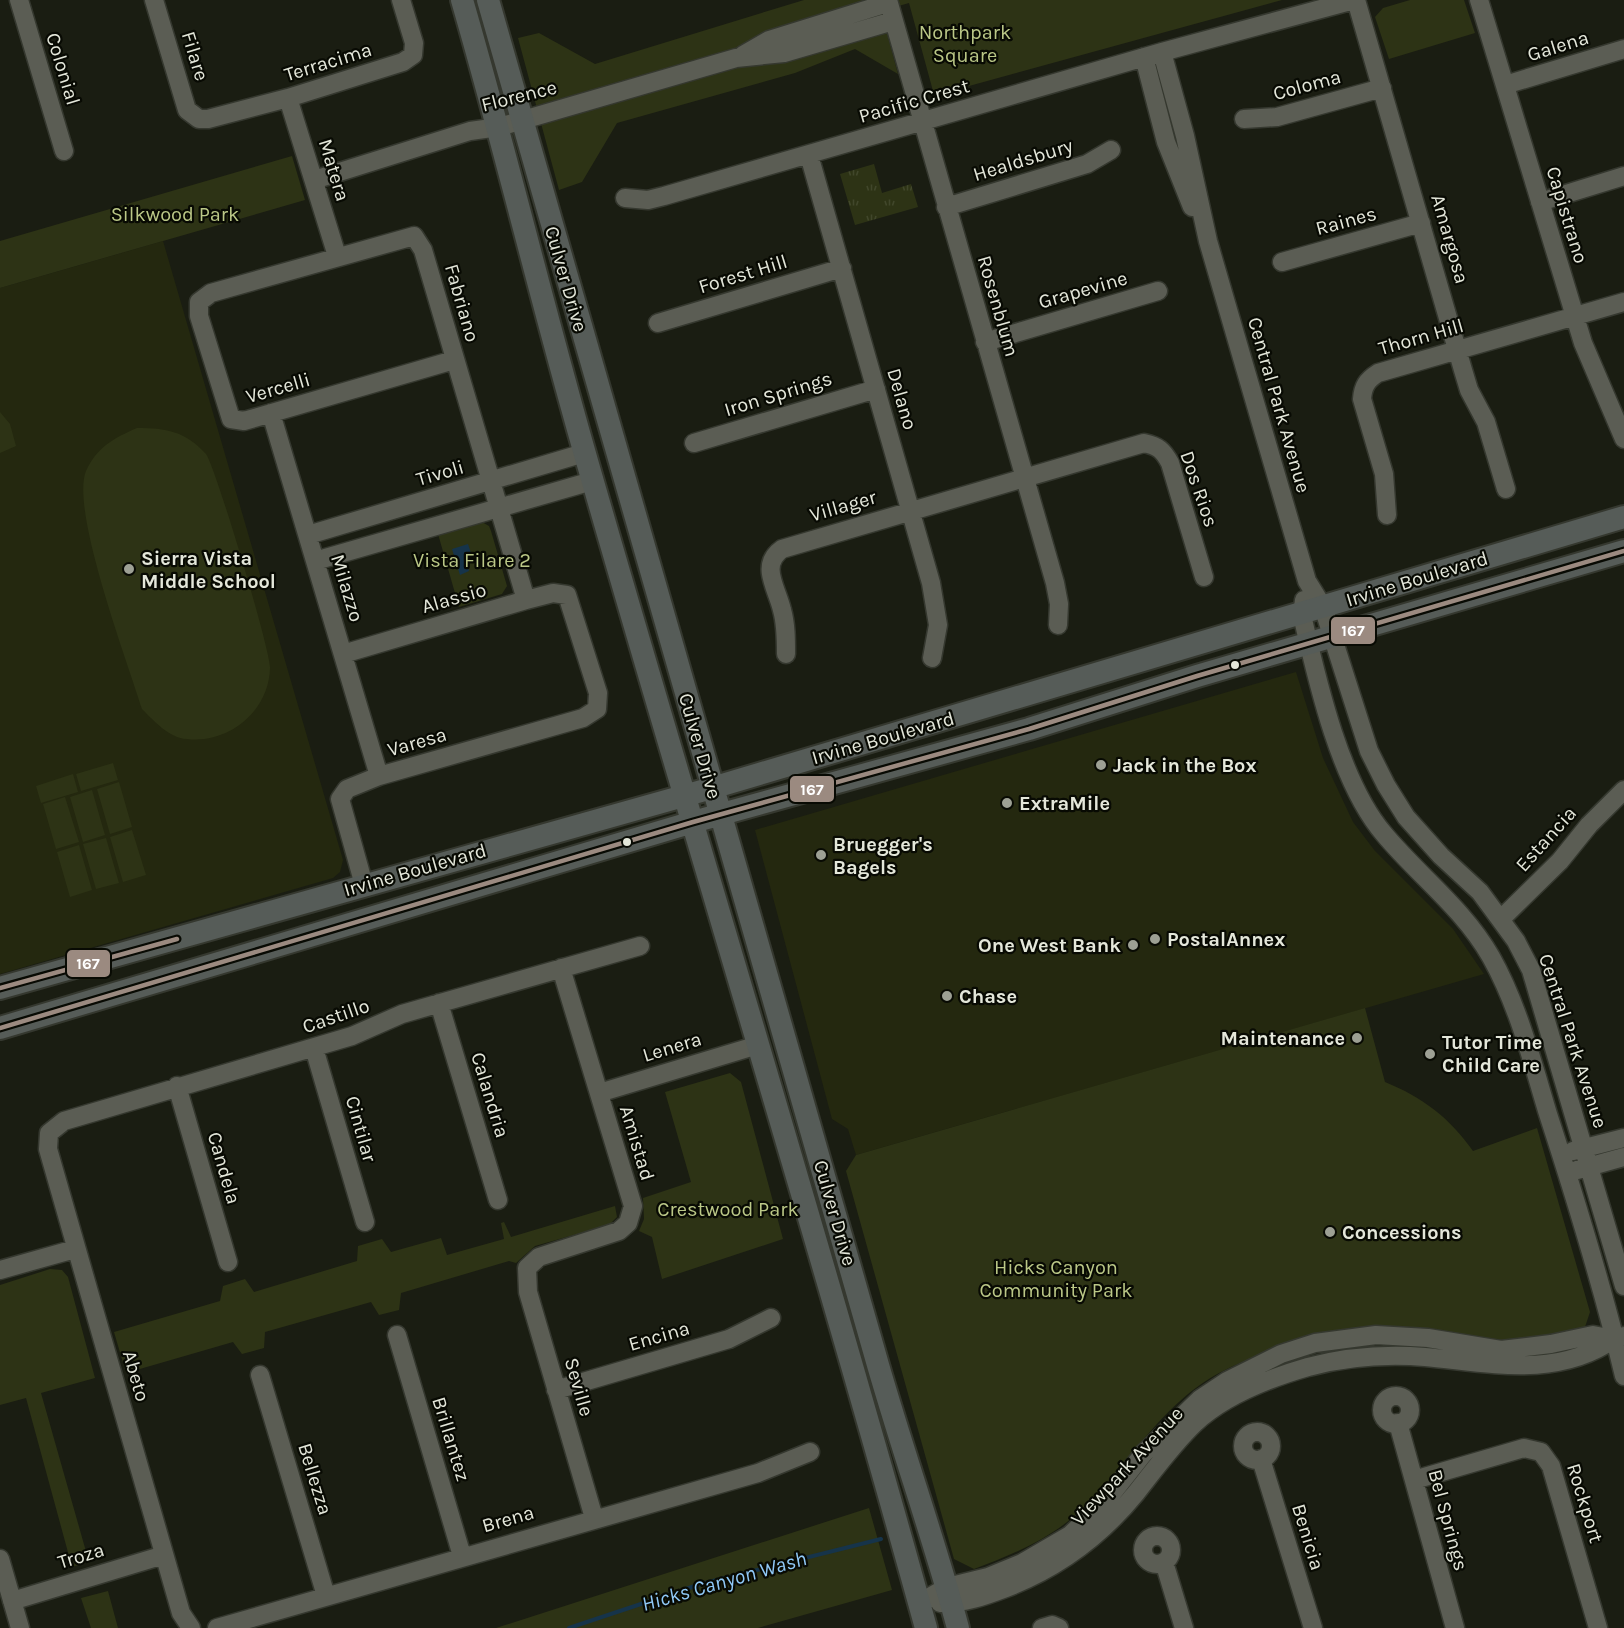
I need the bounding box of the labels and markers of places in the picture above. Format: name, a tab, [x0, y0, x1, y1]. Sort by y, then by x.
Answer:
place label: Sierra Vista Middle School	[141, 547, 276, 593]
marker: Sierra Vista Middle School	[122, 562, 136, 576]
unlabelled marker	[1229, 659, 1241, 671]
place label: Jack in the Box	[1113, 754, 1257, 777]
marker: Jack in the Box	[1094, 758, 1108, 772]
place label: ExtraMile	[1019, 792, 1110, 815]
marker: ExtraMile	[1000, 796, 1014, 810]
place label: Bruegger's Bagels	[833, 833, 933, 879]
unlabelled marker	[621, 836, 633, 848]
marker: Bruegger's Bagels	[814, 848, 828, 862]
place label: PostalAnnex	[1167, 928, 1285, 951]
marker: PostalAnnex	[1148, 932, 1162, 946]
place label: One West Bank	[978, 934, 1121, 957]
marker: One West Bank	[1126, 938, 1140, 952]
place label: Chase	[959, 985, 1017, 1008]
marker: Chase	[940, 989, 954, 1003]
place label: Maintenance	[1220, 1027, 1345, 1050]
marker: Maintenance	[1350, 1031, 1364, 1045]
place label: Tutor Time Child Care	[1442, 1031, 1542, 1077]
marker: Tutor Time Child Care	[1423, 1047, 1437, 1061]
place label: Concessions	[1342, 1221, 1462, 1244]
marker: Concessions	[1323, 1225, 1337, 1239]

